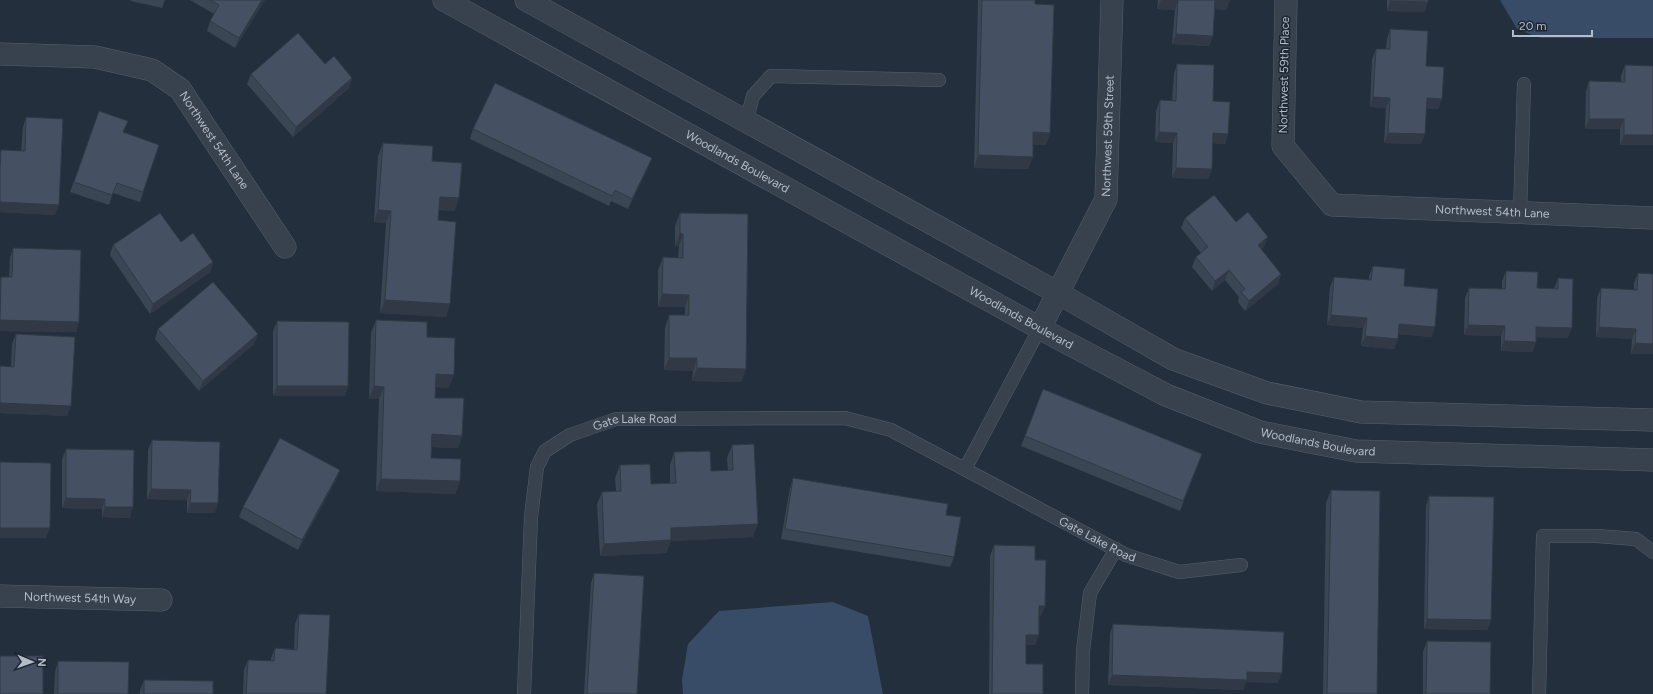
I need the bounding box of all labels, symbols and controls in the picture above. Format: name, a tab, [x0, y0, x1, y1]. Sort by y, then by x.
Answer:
scale bar	[1513, 12, 1592, 38]
street label: Northwest 59th Place	[1276, 16, 1292, 134]
text: 20 m	[1519, 19, 1547, 33]
street label: Northwest 59th Street	[1099, 74, 1117, 197]
street label: Northwest 54th Lane	[177, 89, 252, 192]
street label: Woodlands Boulevard	[683, 127, 792, 196]
street label: Northwest 54th Lane	[1435, 202, 1550, 221]
street label: Woodlands Boulevard	[967, 284, 1076, 352]
street label: Gate Lake Road	[591, 411, 677, 434]
street label: Woodlands Boulevard	[1259, 425, 1376, 459]
street label: Gate Lake Road	[1057, 514, 1137, 565]
street label: Northwest 54th Way	[24, 590, 137, 606]
north arrow	[12, 642, 52, 682]
text: N	[35, 658, 48, 667]

